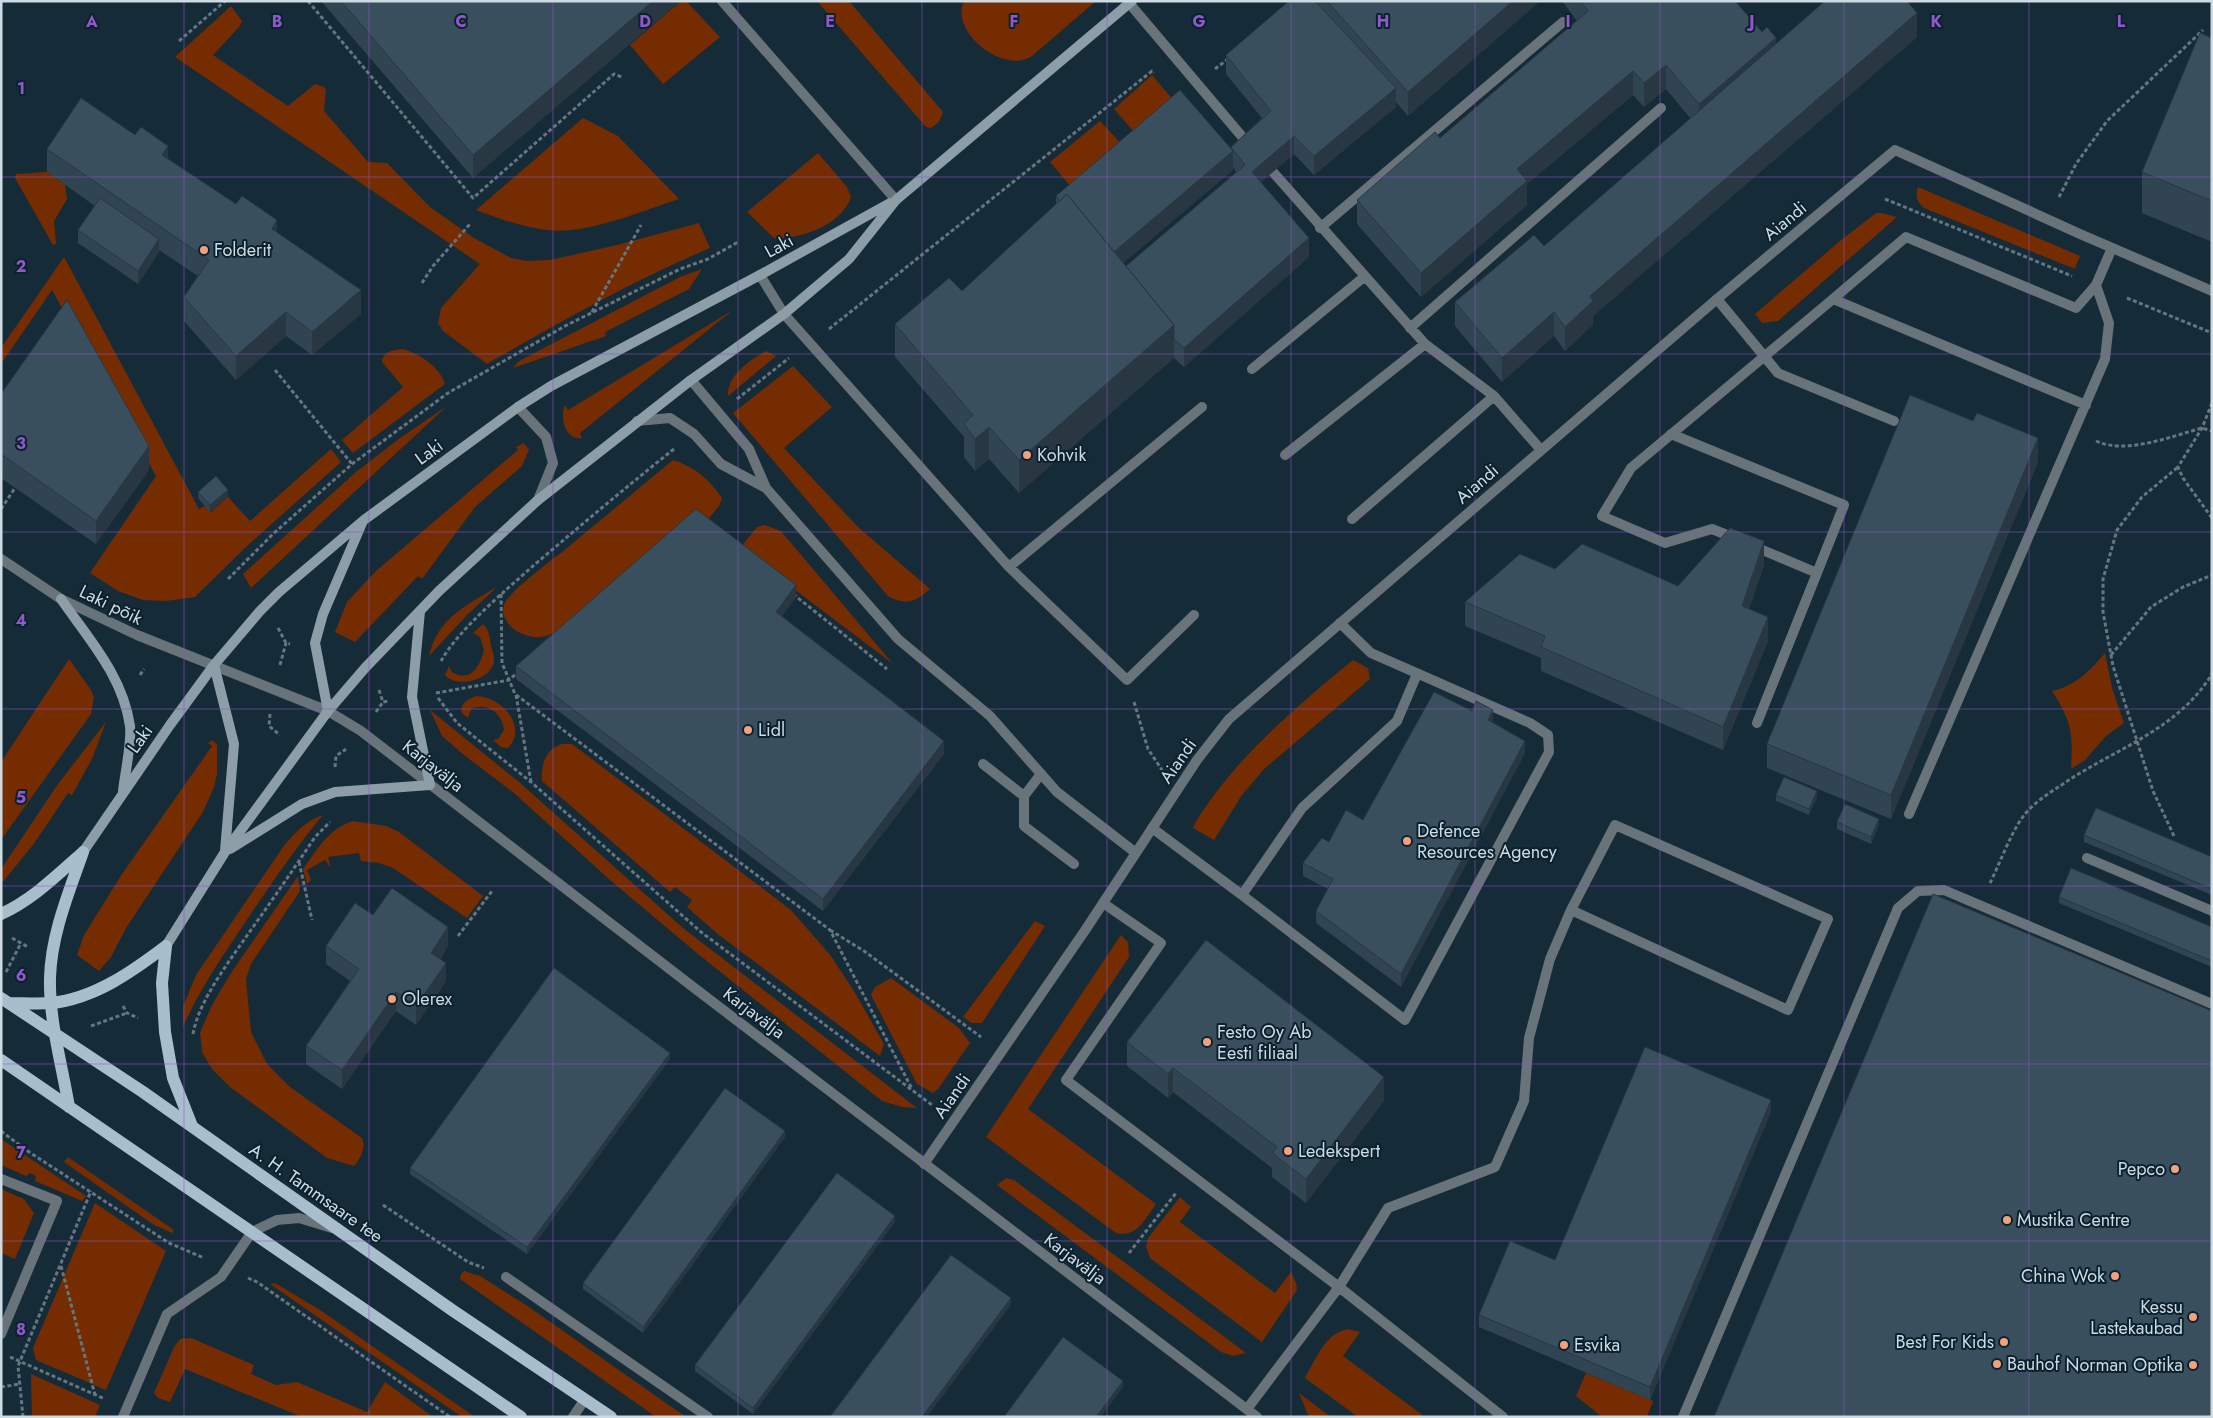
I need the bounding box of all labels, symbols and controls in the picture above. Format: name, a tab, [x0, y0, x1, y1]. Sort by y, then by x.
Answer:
text: A	[85, 10, 98, 33]
text: B	[272, 10, 282, 33]
text: C	[455, 10, 467, 33]
text: D	[639, 10, 651, 33]
text: E	[825, 10, 835, 33]
text: F	[1010, 10, 1018, 33]
text: G	[1192, 10, 1206, 33]
text: H	[1377, 10, 1389, 33]
text: I	[1565, 10, 1571, 33]
text: J	[1746, 10, 1755, 33]
text: K	[1930, 10, 1942, 33]
text: L	[2117, 10, 2126, 33]
text: 1	[17, 77, 25, 100]
street label: Aiandi	[1758, 195, 1812, 247]
street label: Laki	[760, 228, 798, 264]
place label: Folderit	[214, 237, 272, 263]
marker: Folderit	[198, 244, 210, 256]
text: 2	[16, 255, 26, 278]
text: 3	[16, 432, 26, 455]
street label: Laki	[409, 433, 449, 471]
place label: Kohvik	[1037, 442, 1086, 468]
marker: Kohvik	[1021, 449, 1033, 461]
street label: Aiandi	[1450, 458, 1504, 510]
street label: Laki põik	[75, 579, 147, 632]
text: 4	[15, 609, 27, 632]
place label: Lidl	[758, 717, 785, 743]
street label: Laki	[121, 720, 159, 758]
marker: Lidl	[742, 724, 754, 736]
street label: Aiandi	[1153, 733, 1203, 789]
street label: Karjavälja	[397, 734, 469, 798]
text: 5	[16, 786, 26, 809]
place label: Defence Resources Agency	[1417, 818, 1557, 865]
marker: Defence Resources Agency	[1401, 835, 1413, 847]
text: 6	[16, 964, 26, 987]
street label: Karjavälja	[717, 981, 791, 1045]
place label: Olerex	[402, 986, 453, 1012]
marker: Olerex	[386, 993, 398, 1005]
place label: Festo Oy Ab Eesti filiaal	[1217, 1019, 1311, 1066]
marker: Festo Oy Ab Eesti filiaal	[1201, 1036, 1213, 1048]
street label: Aiandi	[927, 1068, 977, 1124]
street label: A. H. Tammsaare tee	[244, 1137, 388, 1249]
place label: Ledekspert	[1298, 1138, 1381, 1164]
text: 7	[16, 1141, 26, 1164]
marker: Ledekspert	[1282, 1145, 1294, 1157]
place label: Pepco	[2118, 1156, 2165, 1182]
marker: Pepco	[2169, 1163, 2181, 1175]
place label: Mustika Centre	[2017, 1207, 2130, 1233]
marker: Mustika Centre	[2001, 1214, 2013, 1226]
street label: Karjavälja	[1038, 1227, 1112, 1291]
place label: China Wok	[2021, 1263, 2105, 1289]
marker: China Wok	[2109, 1270, 2121, 1282]
place label: Kessu Lastekaubad	[2090, 1294, 2183, 1341]
marker: Kessu Lastekaubad	[2187, 1311, 2199, 1323]
text: 8	[16, 1318, 26, 1341]
place label: Best For Kids	[1895, 1329, 1994, 1355]
place label: Esvika	[1574, 1332, 1620, 1358]
marker: Best For Kids	[1998, 1336, 2010, 1348]
marker: Esvika	[1558, 1339, 1570, 1351]
place label: Bauhof	[2007, 1351, 2060, 1377]
place label: Norman Optika	[2065, 1352, 2183, 1378]
marker: Bauhof	[1991, 1358, 2003, 1370]
marker: Norman Optika	[2187, 1359, 2199, 1371]

